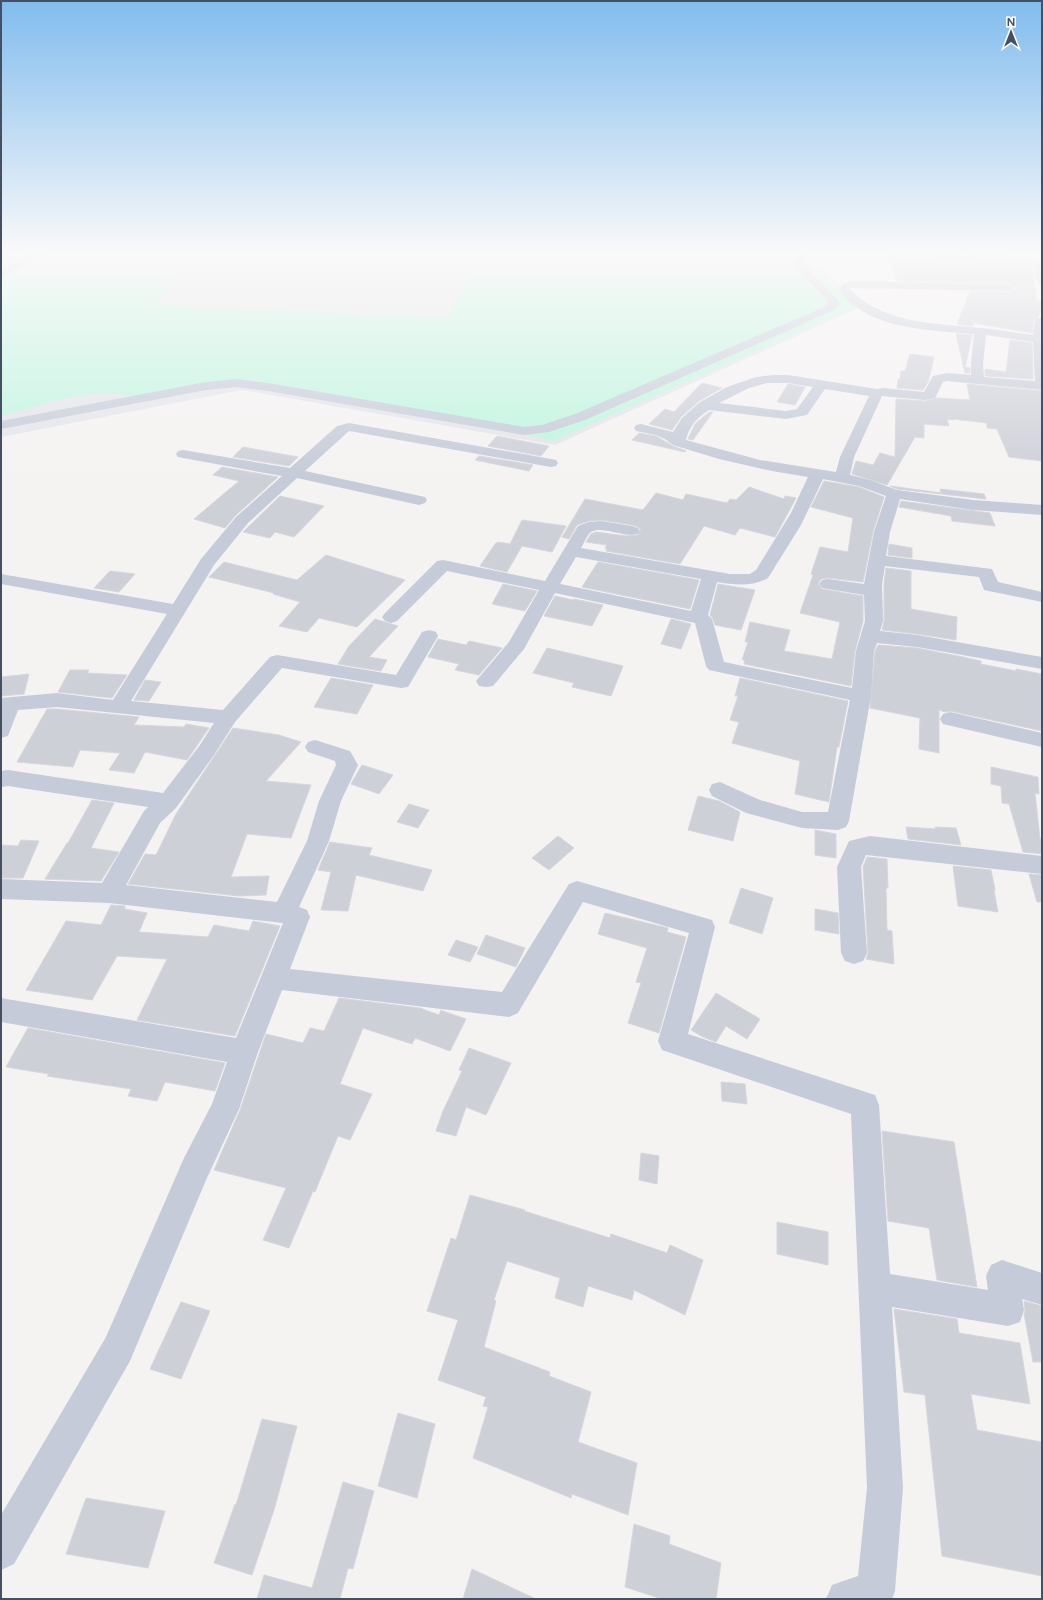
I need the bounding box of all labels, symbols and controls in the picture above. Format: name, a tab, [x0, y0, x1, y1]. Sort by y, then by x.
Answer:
north arrow	[991, 12, 1031, 52]
text: N	[1007, 16, 1015, 29]

